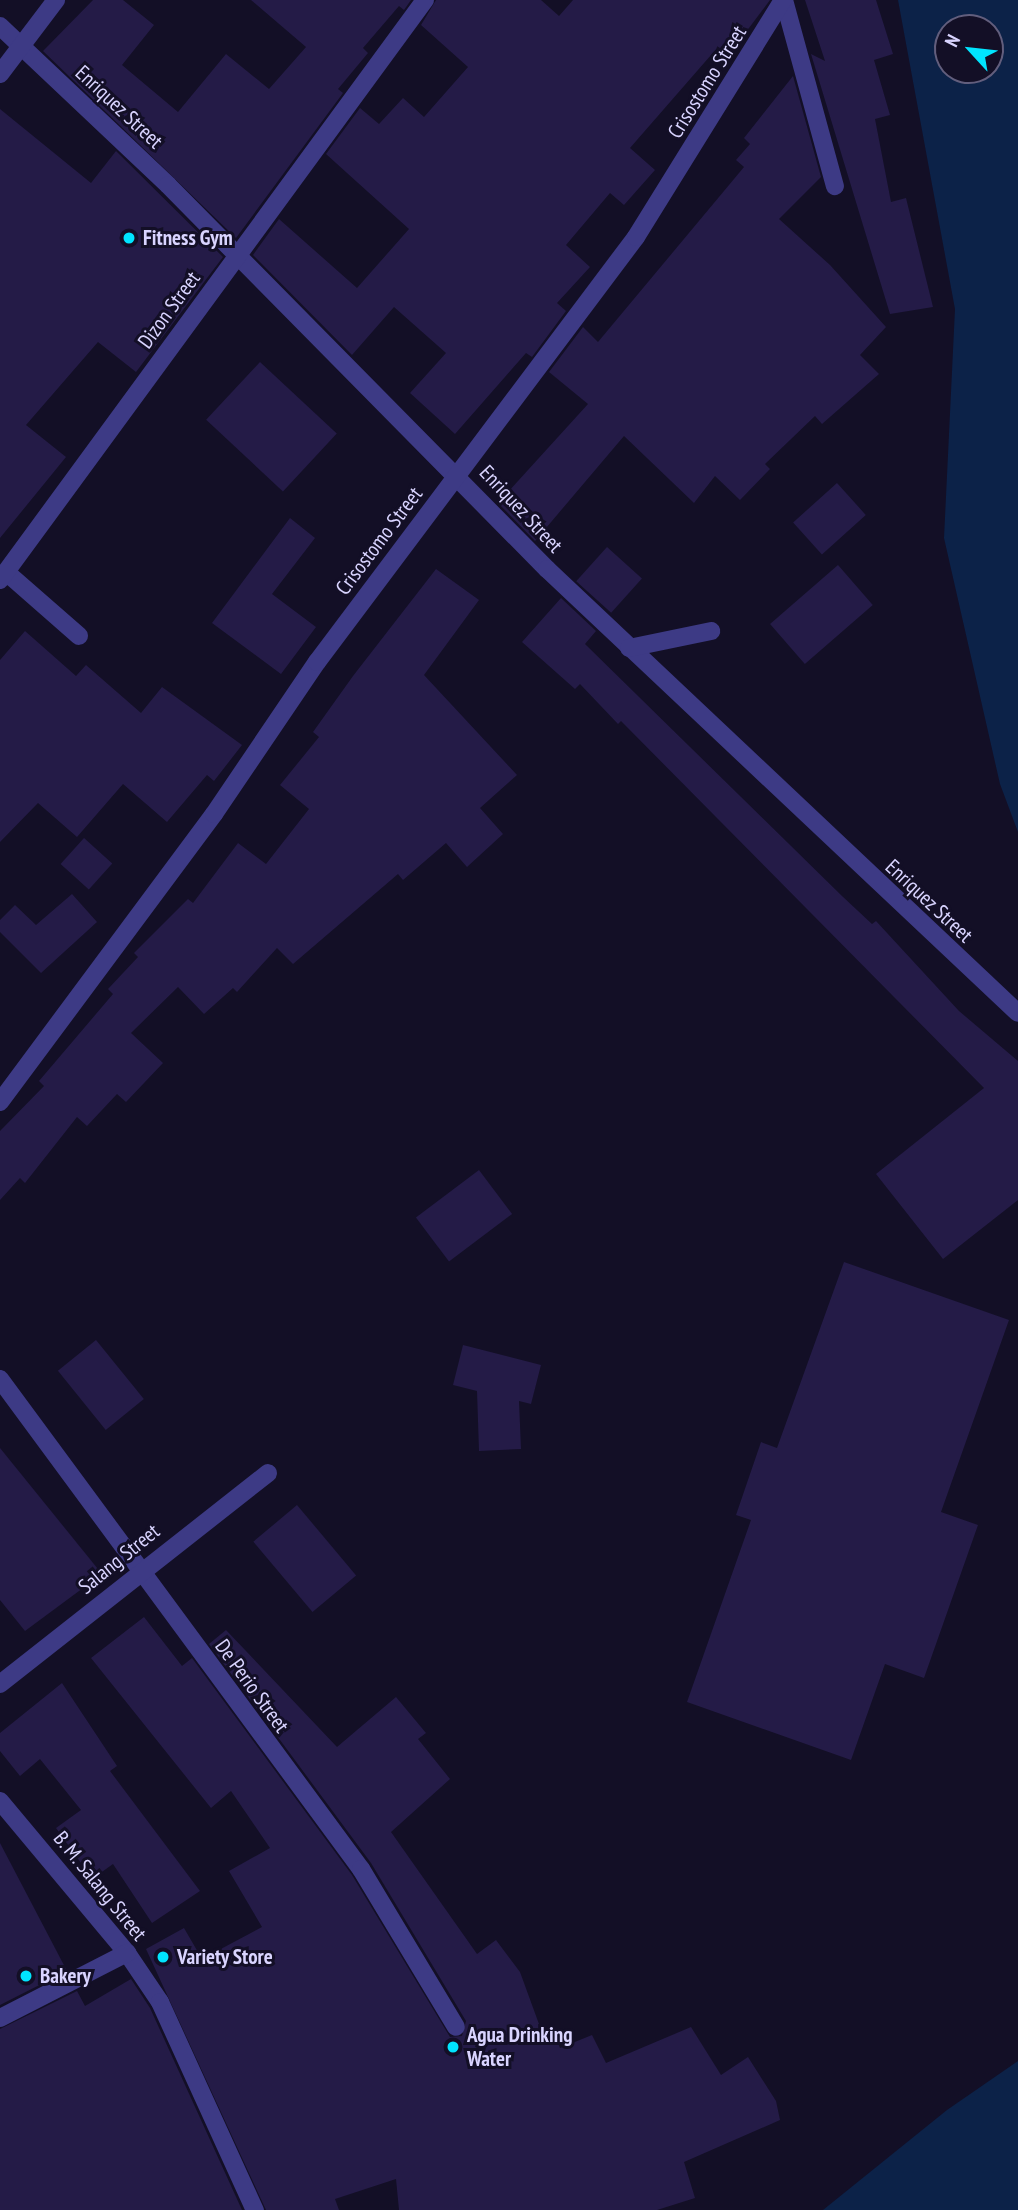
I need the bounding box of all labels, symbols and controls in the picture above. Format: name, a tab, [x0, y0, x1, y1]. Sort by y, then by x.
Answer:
north arrow	[934, 14, 1004, 84]
street label: Crisostomo Street	[662, 21, 752, 143]
text: N	[939, 30, 965, 50]
street label: Enriquez Street	[70, 60, 168, 154]
place label: Fitness Gym	[143, 225, 233, 251]
marker: Fitness Gym	[121, 230, 137, 246]
street label: Dizon Street	[133, 267, 205, 353]
street label: Enriquez Street	[474, 460, 568, 558]
street label: Crisostomo Street	[330, 482, 428, 600]
street label: Enriquez Street	[880, 854, 978, 948]
street label: Salang Street	[73, 1519, 165, 1599]
street label: De Perio Street	[210, 1635, 294, 1737]
street label: B. M. Salang Street	[47, 1825, 153, 1947]
place label: Variety Store	[177, 1944, 273, 1970]
marker: Variety Store	[155, 1949, 171, 1965]
place label: Bakery	[40, 1963, 91, 1989]
marker: Bakery	[18, 1968, 34, 1984]
place label: Agua Drinking Water	[467, 2022, 572, 2072]
marker: Agua Drinking Water	[445, 2039, 461, 2055]

